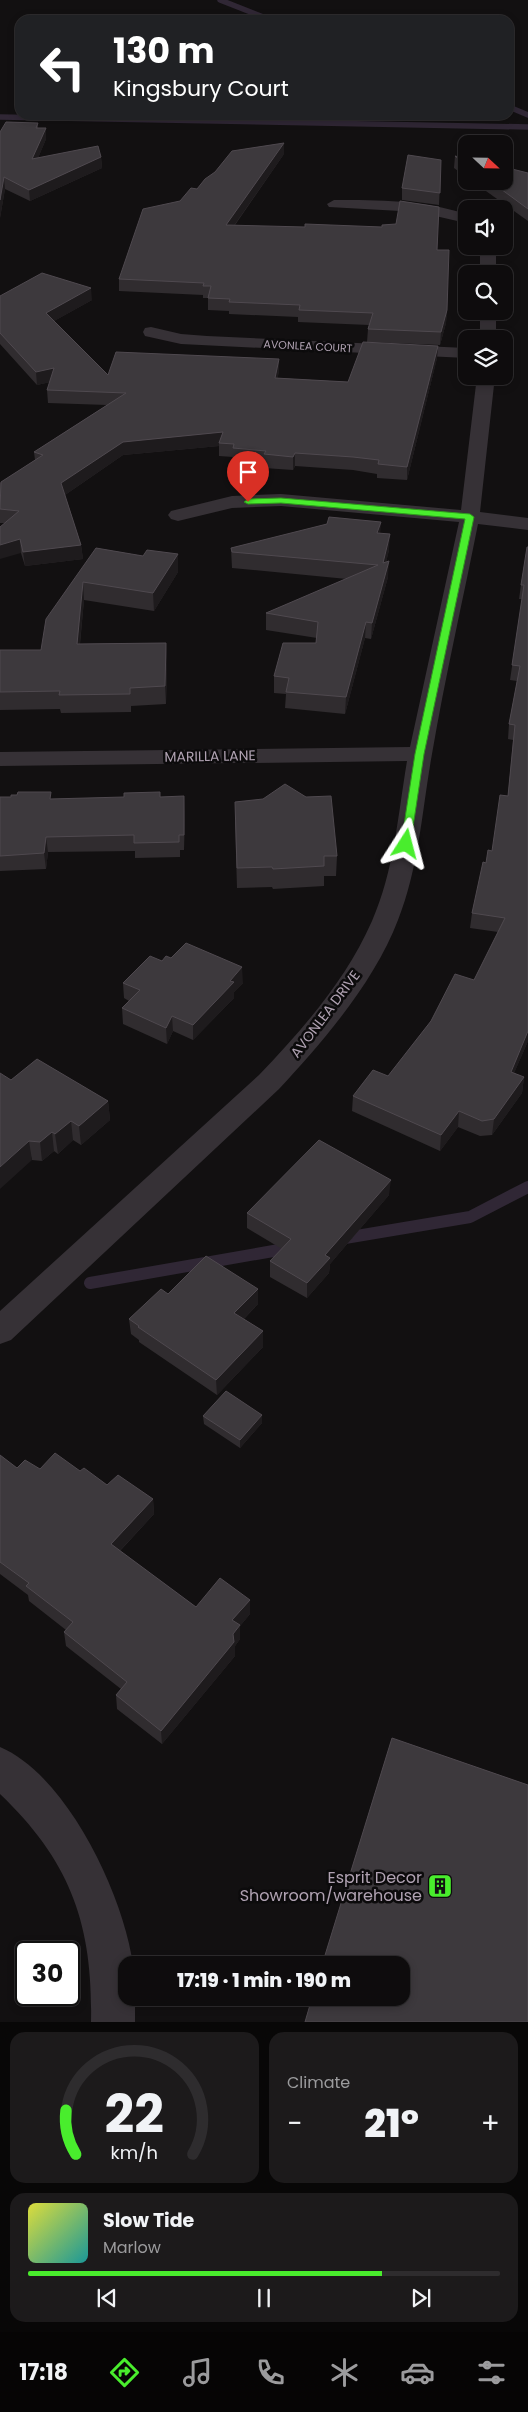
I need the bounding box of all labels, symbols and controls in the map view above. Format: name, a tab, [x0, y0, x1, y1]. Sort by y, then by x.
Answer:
text: 130 m	[113, 26, 215, 75]
icon: left	[30, 35, 95, 100]
text: Kingsbury Court	[113, 73, 289, 104]
north arrow	[458, 135, 512, 190]
map controls	[458, 135, 513, 385]
button: sound	[458, 200, 513, 255]
button: search	[458, 265, 513, 320]
button: layers	[458, 330, 513, 385]
street label: AVONLEA COURT	[263, 336, 353, 356]
pin	[227, 451, 269, 502]
icon: arrive	[234, 458, 262, 486]
street label: MARILLA LANE	[164, 745, 256, 767]
position arrow	[379, 817, 431, 869]
street label: AVONLEA DRIVE	[286, 966, 364, 1062]
place label: Esprit Decor Showroom/warehouse	[240, 1866, 422, 1907]
building icon: Esprit Decor Showroom/warehouse	[427, 1873, 453, 1899]
speed limit sign: 30	[15, 1941, 80, 2006]
text: 17:19 · 1 min · 190 m	[177, 1967, 351, 1994]
text: Climate	[287, 2071, 350, 2094]
text: 22	[105, 2078, 164, 2151]
text: 21°	[364, 2097, 419, 2150]
text: −	[287, 2104, 302, 2143]
text: +	[481, 2104, 500, 2143]
text: km/h	[111, 2140, 158, 2165]
text: Slow Tide	[103, 2207, 194, 2234]
text: Marlow	[103, 2236, 161, 2259]
icon: previous	[93, 2284, 121, 2312]
icon: pause	[250, 2284, 278, 2312]
icon: next	[407, 2284, 435, 2312]
icon: directions	[107, 2355, 142, 2390]
icon: music	[180, 2355, 215, 2390]
icon: phone	[253, 2355, 288, 2390]
icon: climate	[327, 2355, 362, 2390]
icon: car	[400, 2355, 435, 2390]
icon: filters	[474, 2355, 509, 2390]
text: 17:18	[19, 2357, 68, 2388]

